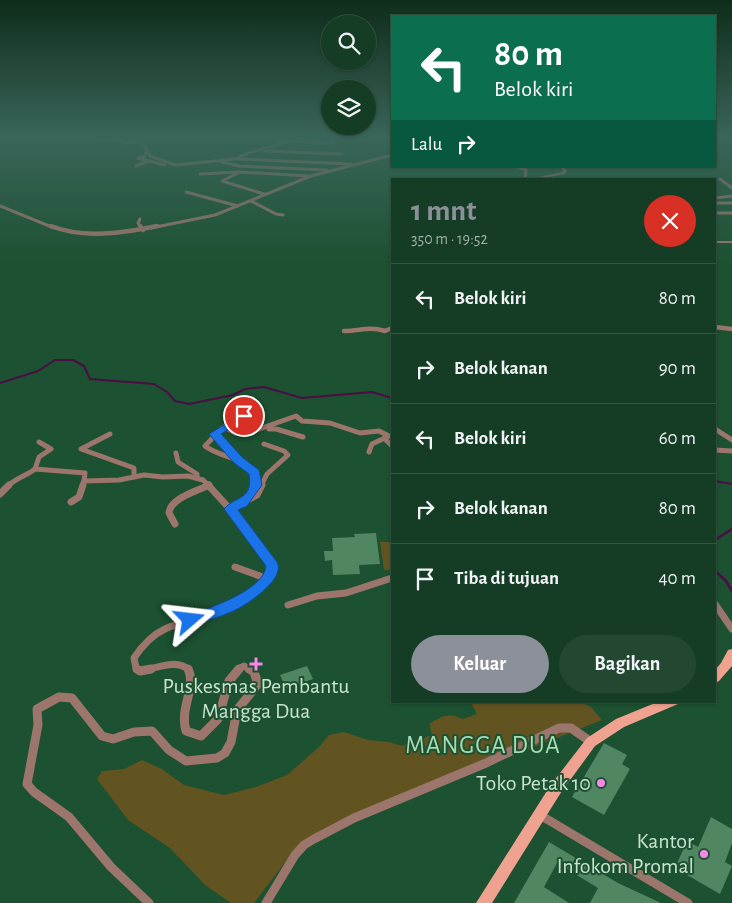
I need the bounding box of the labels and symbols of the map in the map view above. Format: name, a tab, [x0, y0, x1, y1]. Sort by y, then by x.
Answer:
pin	[223, 395, 265, 437]
position arrow	[163, 593, 215, 645]
marker: Puskesmas Pembantu Mangga Dua	[249, 657, 263, 671]
place label: Puskesmas Pembantu Mangga Dua	[162, 675, 350, 722]
district label: MANGGA DUA	[405, 733, 561, 758]
place label: Toko Petak 10	[476, 772, 591, 794]
marker: Toko Petak 10	[595, 777, 607, 789]
place label: Kantor Infokom Promal	[557, 830, 694, 877]
marker: Kantor Infokom Promal	[698, 848, 710, 860]

